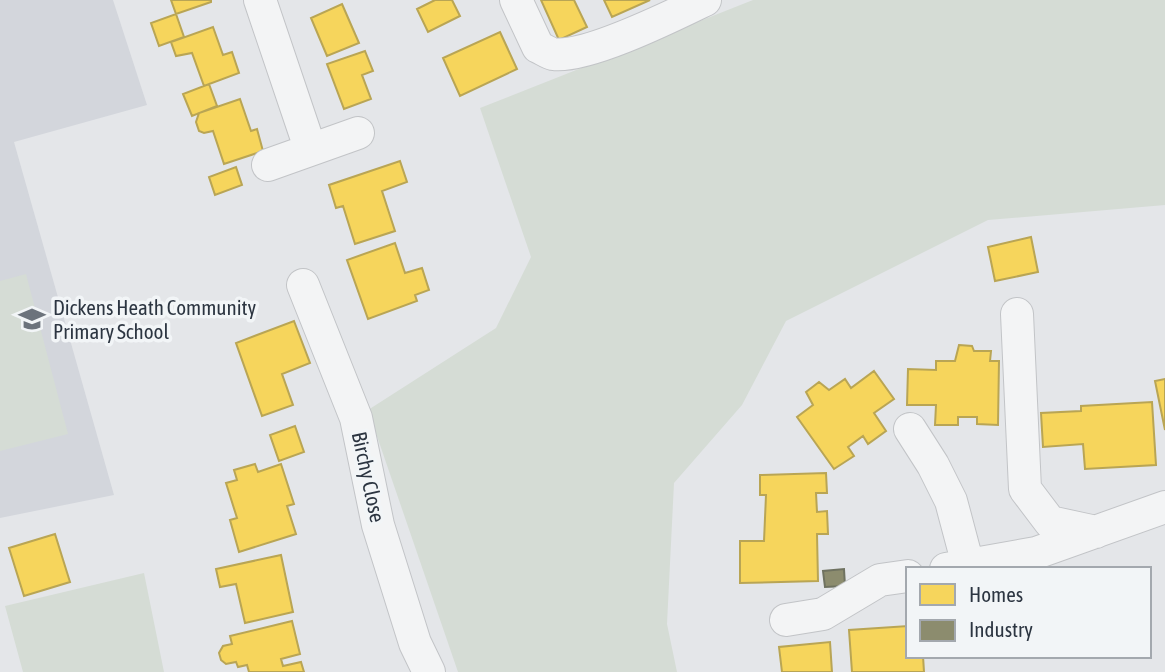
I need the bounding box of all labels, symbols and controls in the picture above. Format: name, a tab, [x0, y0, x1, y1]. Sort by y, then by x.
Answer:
place label: Dickens Heath Community Primary School	[53, 295, 257, 343]
school or university icon: Dickens Heath Community Primary School	[17, 304, 47, 334]
street label: Birchy Close	[348, 429, 390, 525]
legend	[906, 567, 1151, 658]
text: Homes	[969, 582, 1023, 606]
text: Industry	[969, 617, 1033, 641]

